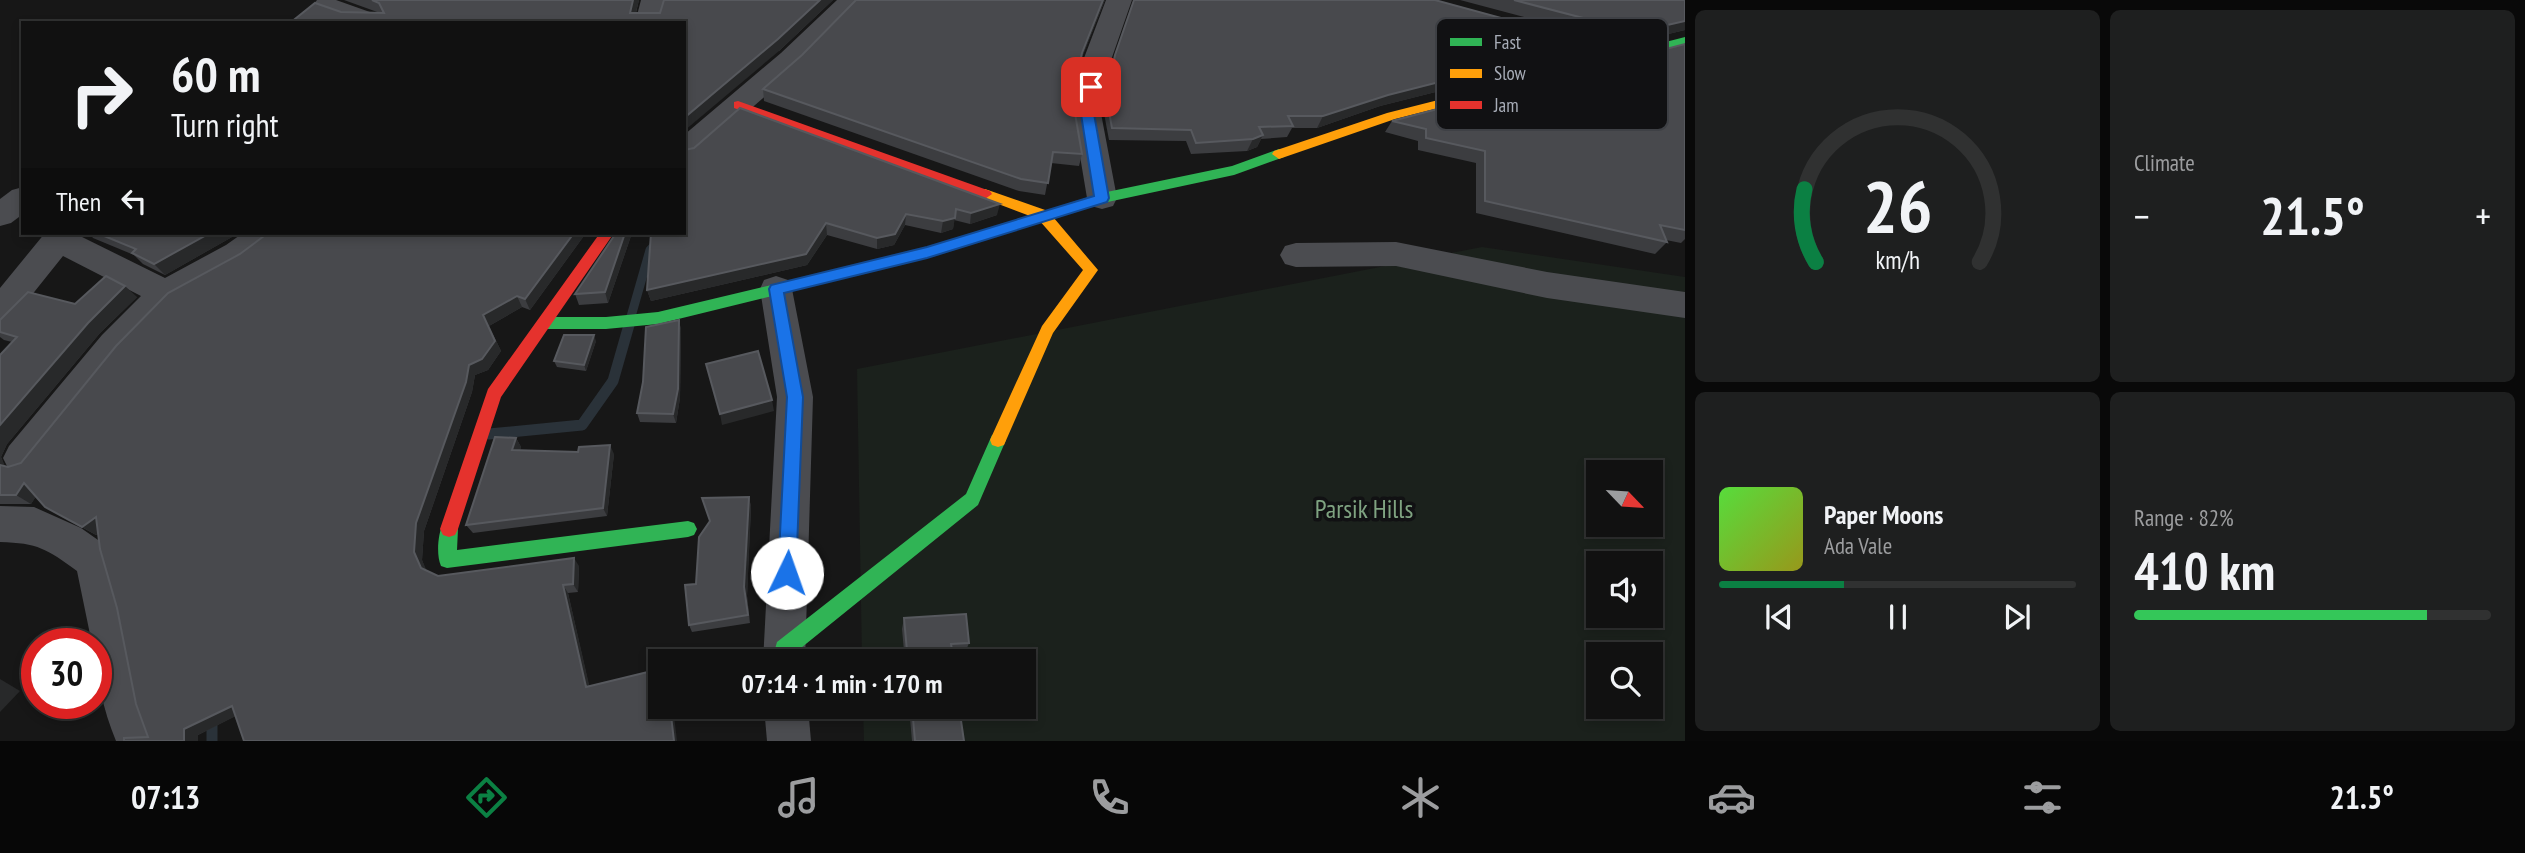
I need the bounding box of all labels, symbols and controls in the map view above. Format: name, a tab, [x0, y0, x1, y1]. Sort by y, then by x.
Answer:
legend	[1436, 18, 1668, 130]
text: Fast	[1494, 30, 1522, 54]
text: 60 m	[171, 42, 260, 106]
icon: right	[56, 49, 147, 140]
pin	[1061, 57, 1121, 117]
text: Slow	[1494, 61, 1527, 85]
icon: arrive	[1072, 68, 1110, 106]
text: Jam	[1493, 93, 1519, 117]
text: Turn right	[171, 104, 279, 146]
text: Climate	[2134, 148, 2195, 177]
text: 26	[1863, 158, 1932, 252]
icon: left	[115, 182, 153, 220]
text: 21.5°	[2260, 182, 2365, 249]
text: Then	[56, 185, 101, 218]
text: −	[2134, 191, 2150, 240]
text: +	[2475, 191, 2491, 240]
text: km/h	[1875, 244, 1920, 276]
north arrow	[1586, 460, 1662, 537]
map controls	[1586, 460, 1663, 719]
park label: Parsik Hills	[1315, 492, 1413, 525]
text: Paper Moons	[1824, 498, 1943, 531]
text: Range · 82%	[2134, 503, 2234, 532]
text: Ada Vale	[1824, 531, 1892, 560]
position arrow	[750, 536, 824, 610]
text: 410 km	[2134, 537, 2275, 604]
button: sound	[1586, 551, 1663, 628]
icon: previous	[1760, 598, 1798, 636]
icon: pause	[1879, 598, 1917, 636]
icon: next	[1998, 598, 2036, 636]
speed limit sign: 30	[21, 628, 112, 719]
button: search	[1586, 642, 1663, 719]
text: 07:14 · 1 min · 170 m	[742, 667, 942, 700]
icon: directions	[462, 773, 511, 822]
icon: music	[774, 773, 823, 822]
icon: phone	[1085, 773, 1134, 822]
icon: climate	[1396, 773, 1445, 822]
icon: car	[1707, 773, 1756, 822]
icon: filters	[2018, 773, 2067, 822]
text: 07:13	[131, 776, 200, 818]
text: 21.5°	[2330, 776, 2394, 818]

